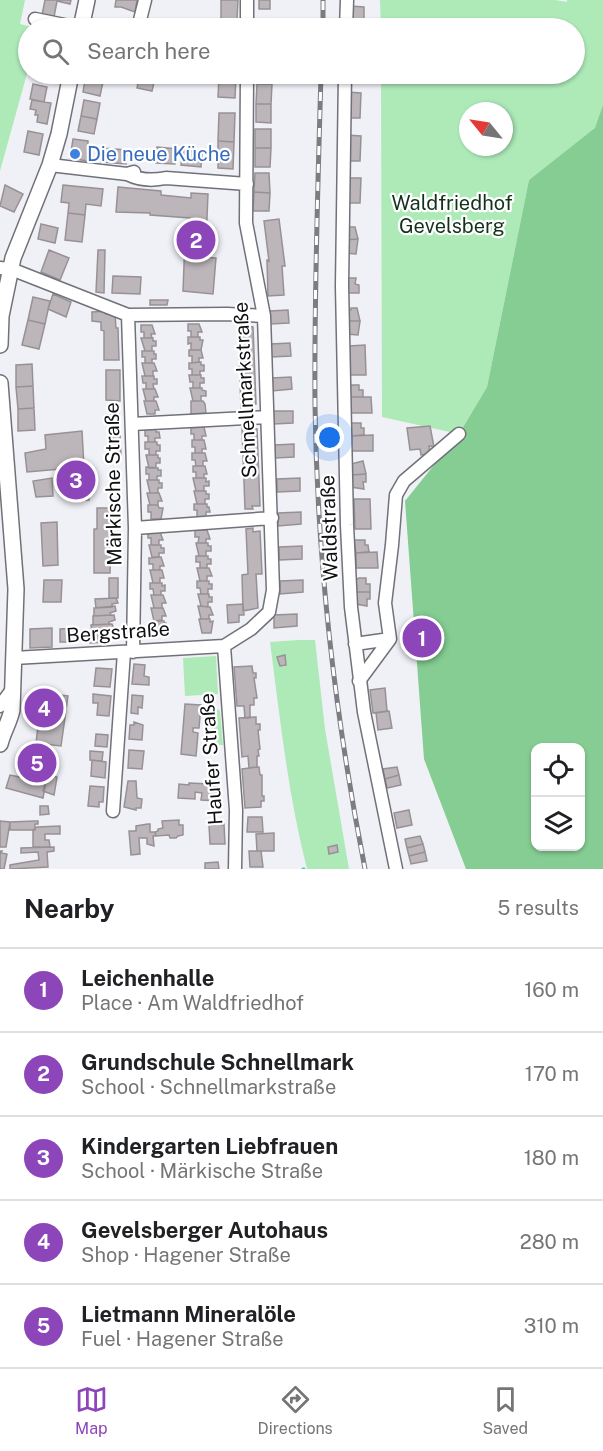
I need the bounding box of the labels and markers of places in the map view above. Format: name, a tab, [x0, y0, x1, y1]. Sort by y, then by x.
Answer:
place label: Die neue Küche	[87, 142, 231, 166]
marker: Die neue Küche	[68, 147, 82, 161]
pin: 2	[176, 218, 216, 262]
pin: 3	[56, 458, 96, 502]
pin: 1	[402, 616, 442, 660]
pin: 4	[24, 686, 63, 730]
pin: 5	[18, 740, 57, 786]

